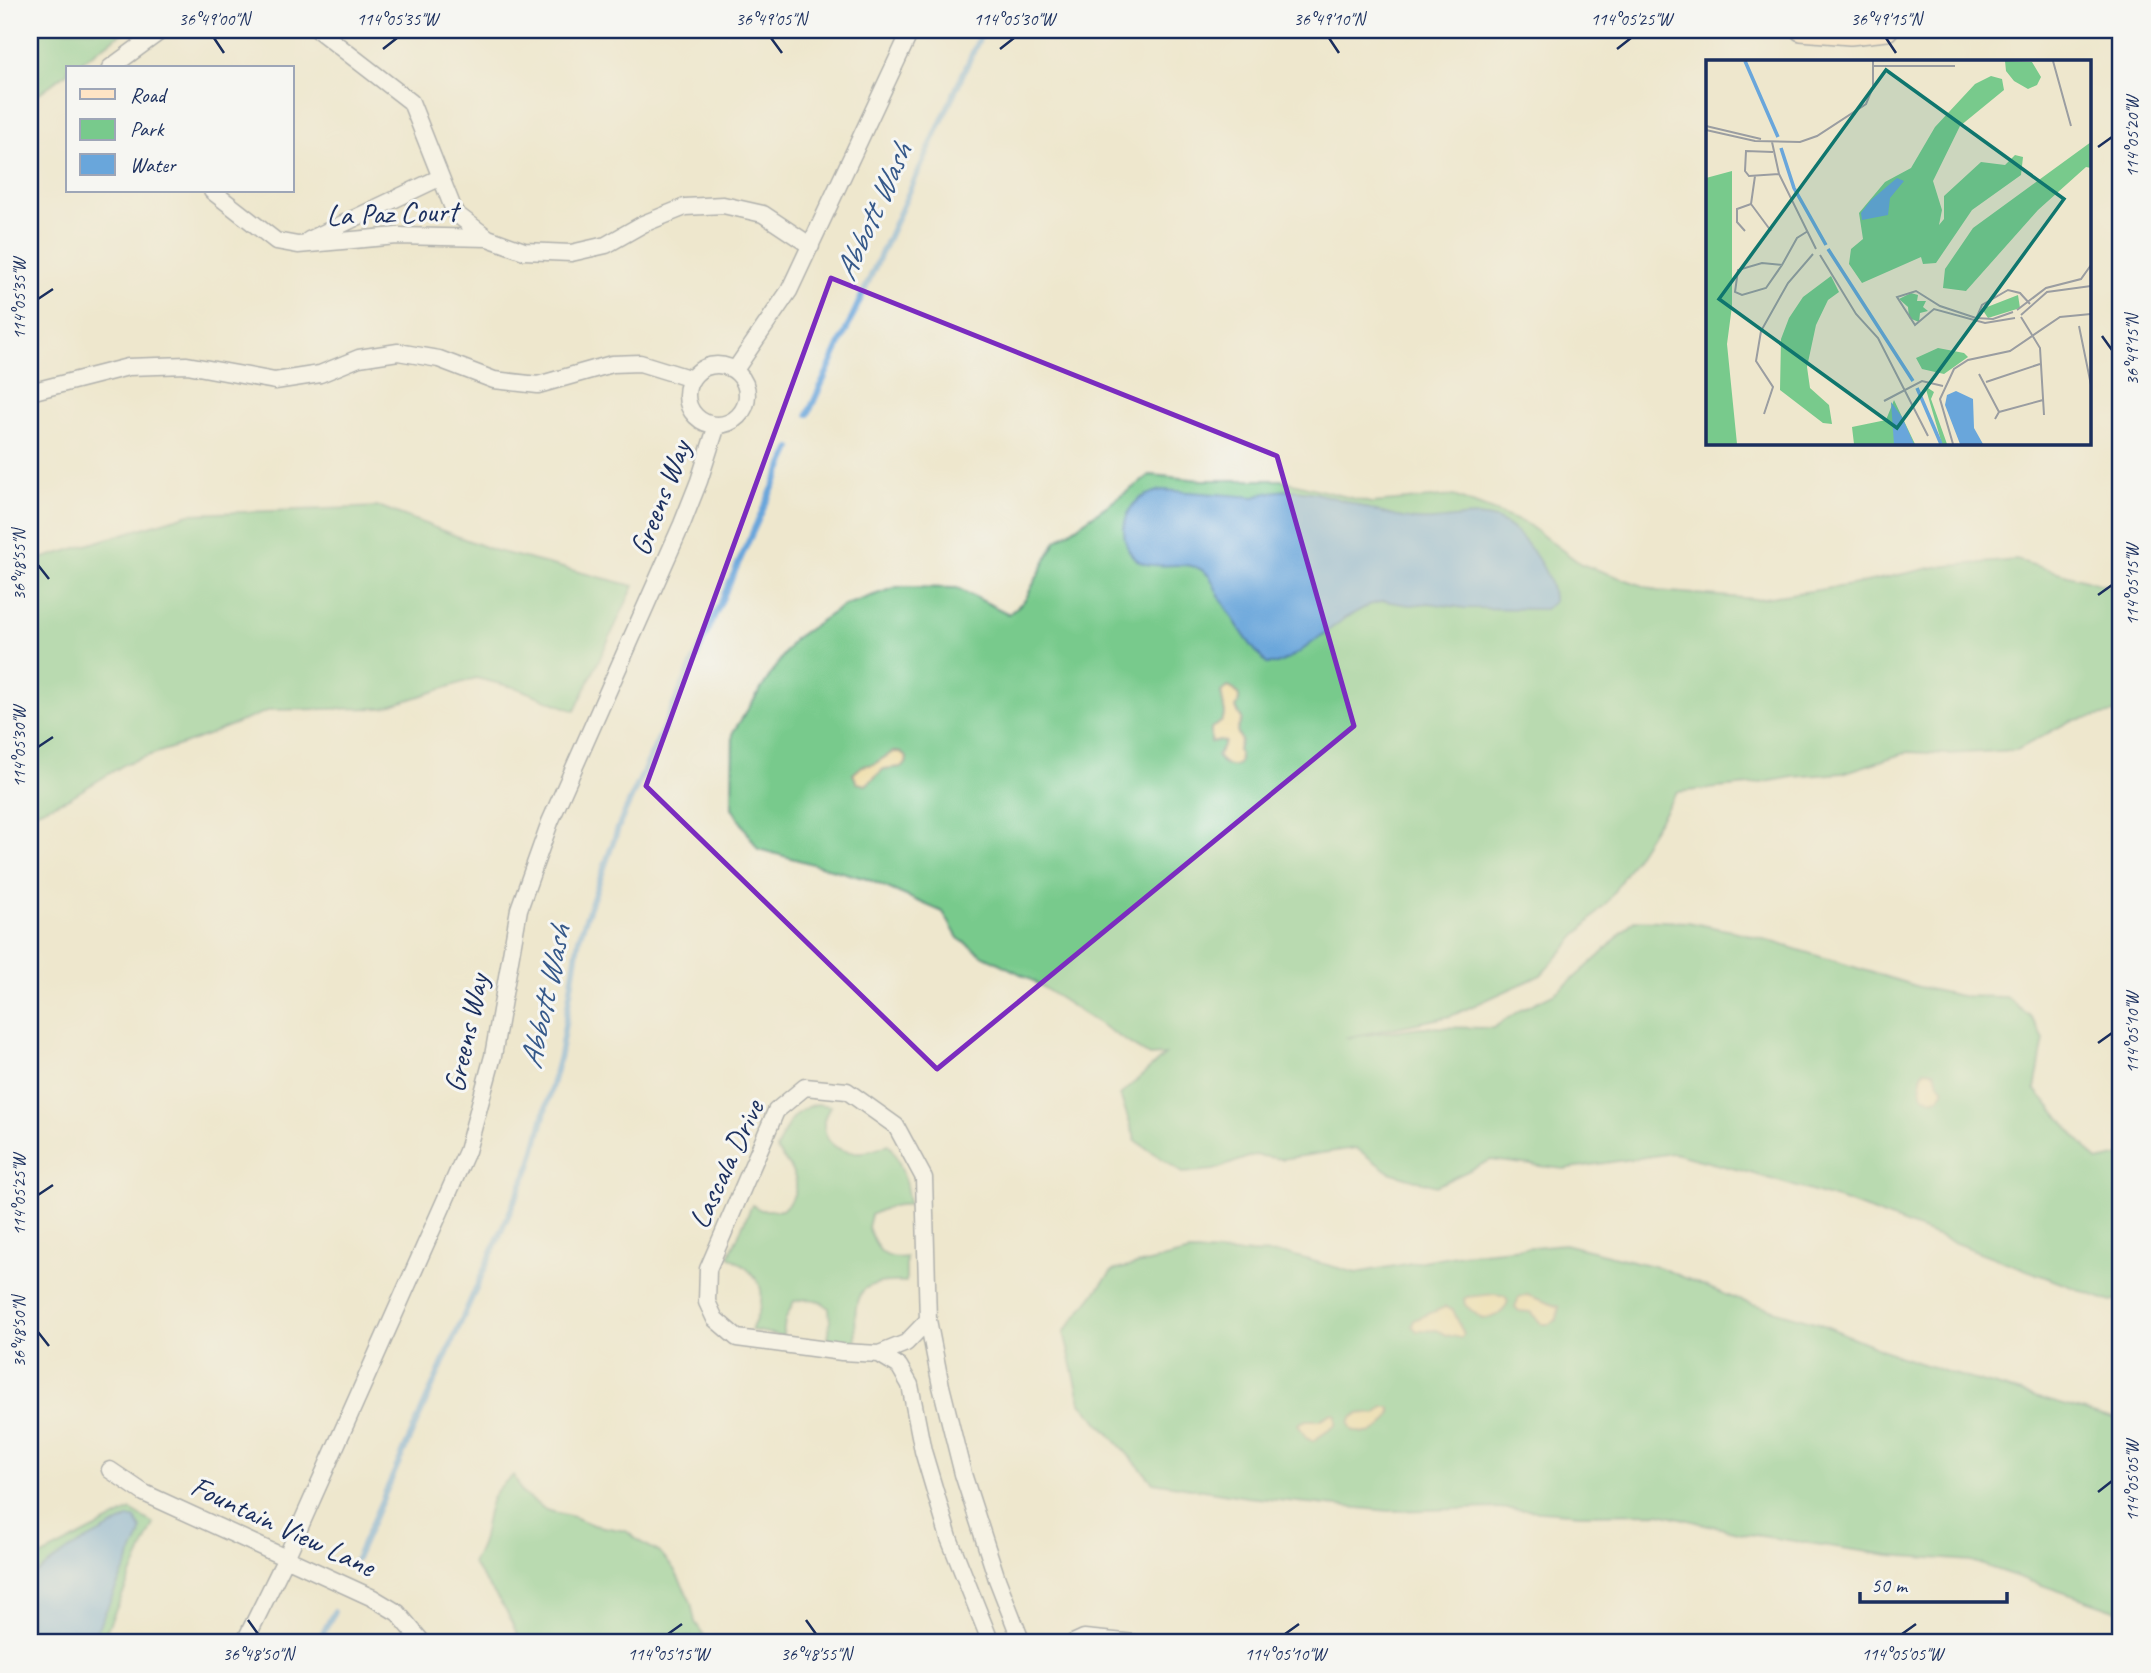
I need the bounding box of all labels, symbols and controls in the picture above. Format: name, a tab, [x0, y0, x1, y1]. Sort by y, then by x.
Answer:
text: 36°49'00"N	[179, 8, 253, 30]
text: 114°05'35"W	[356, 8, 441, 30]
text: 36°49'05"N	[736, 8, 810, 30]
text: 114°05'30"W	[973, 8, 1058, 30]
text: 36°49'10"N	[1294, 8, 1368, 30]
text: 114°05'25"W	[1590, 8, 1675, 30]
text: 36°49'15"N	[1851, 8, 1925, 30]
inset map	[1706, 60, 2092, 444]
legend	[66, 66, 294, 192]
text: Road	[130, 82, 169, 108]
text: 114°05'20"W	[2121, 93, 2143, 178]
text: Park	[130, 116, 165, 142]
water label: Abbott Wash	[825, 135, 922, 287]
text: Water	[130, 152, 177, 178]
street label: La Paz Court	[326, 192, 462, 234]
text: 114°05'35"W	[8, 255, 30, 340]
text: 36°49'15"N	[2121, 311, 2143, 385]
street label: Greens Way	[621, 433, 700, 561]
text: 36°48'55"N	[8, 526, 30, 600]
text: 114°05'15"W	[2121, 541, 2143, 626]
text: 114°05'30"W	[8, 703, 30, 788]
water label: Abbott Wash	[510, 919, 581, 1072]
street label: Greens Way	[435, 968, 498, 1096]
text: 114°05'10"W	[2121, 989, 2143, 1074]
street label: Lascala Drive	[680, 1092, 773, 1234]
text: 114°05'25"W	[8, 1151, 30, 1236]
text: 36°48'50"N	[8, 1293, 30, 1367]
text: 114°05'05"W	[2121, 1437, 2143, 1522]
street label: Fountain View Lane	[185, 1467, 383, 1586]
scale bar	[1860, 1561, 2008, 1605]
text: 50 m	[1871, 1572, 1909, 1598]
text: 36°48'50"N	[223, 1643, 297, 1665]
text: 114°05'15"W	[627, 1643, 712, 1665]
text: 36°48'55"N	[781, 1643, 855, 1665]
text: 114°05'10"W	[1244, 1643, 1329, 1665]
text: 114°05'05"W	[1861, 1643, 1946, 1665]

